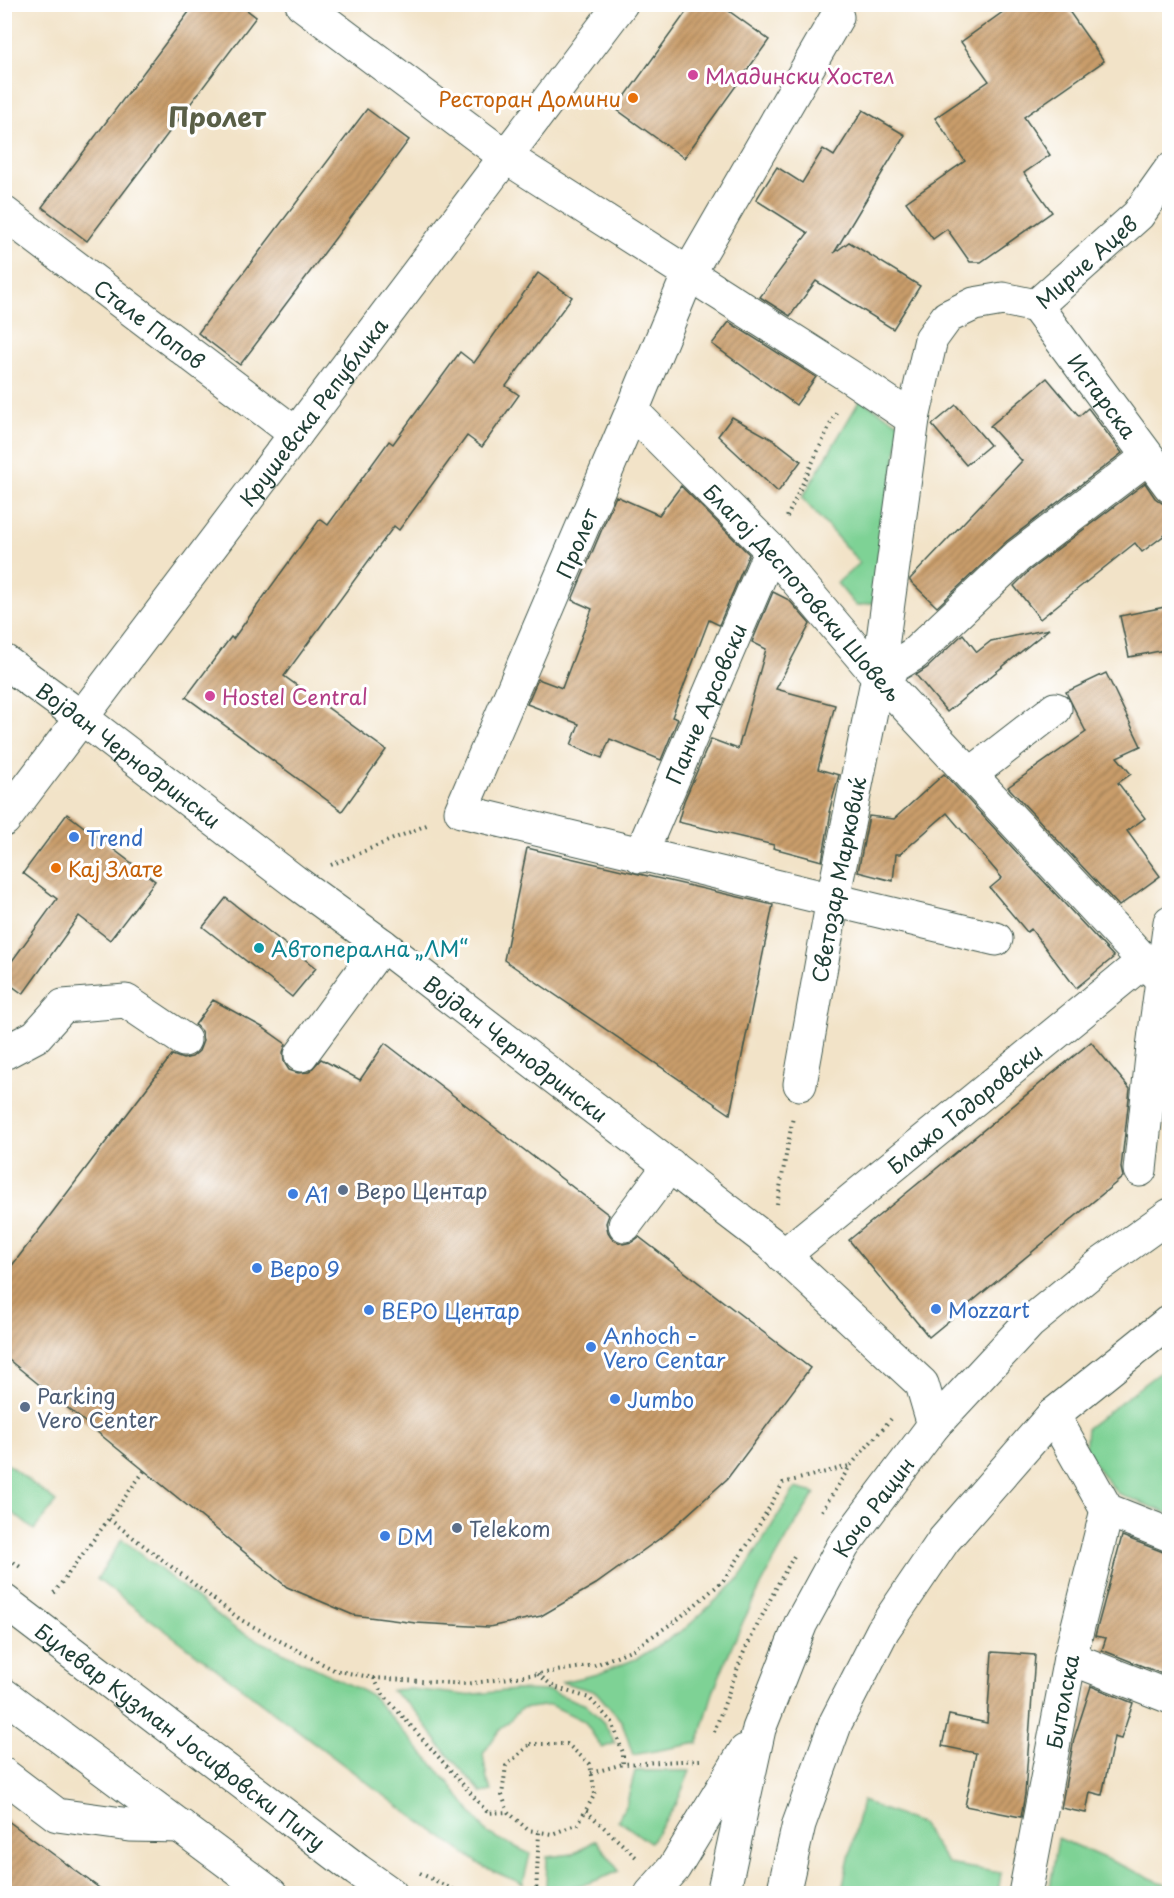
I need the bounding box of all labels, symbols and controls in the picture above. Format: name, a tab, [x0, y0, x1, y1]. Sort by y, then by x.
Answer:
place label: Младински Хостел	[705, 59, 894, 91]
marker: Младински Хостел	[686, 68, 700, 82]
place label: Ресторан Домини	[438, 82, 621, 114]
marker: Ресторан Домини	[626, 91, 640, 105]
district label: Пролет	[168, 95, 267, 136]
street label: Мирче Ацев	[1028, 207, 1144, 316]
street label: Стале Попов	[88, 271, 212, 376]
street label: Крушевска Република	[231, 310, 395, 513]
street label: Истарска	[1061, 347, 1145, 445]
street label: Благој Деспотовски Шовељ	[697, 476, 909, 708]
street label: Пролет	[547, 502, 605, 583]
street label: Панче Арсовски	[657, 618, 754, 789]
street label: Војдан Чернодрински	[30, 674, 228, 835]
place label: Hostel Central	[222, 680, 368, 712]
marker: Hostel Central	[203, 689, 217, 703]
street label: Светозар Марковиќ	[802, 773, 873, 985]
place label: Trend	[86, 821, 143, 853]
marker: Trend	[67, 830, 81, 844]
place label: Кај Злате	[68, 852, 163, 884]
marker: Кај Злате	[49, 861, 63, 875]
place label: Автоперална „ЛМ“	[271, 932, 468, 964]
marker: Автоперална „ЛМ“	[252, 941, 266, 955]
street label: Војдан Чернодрински	[417, 967, 615, 1129]
street label: Блажо Тодоровски	[880, 1035, 1048, 1181]
place label: Веро Центар	[355, 1174, 488, 1206]
place label: A1	[305, 1178, 328, 1210]
marker: Веро Центар	[336, 1183, 350, 1197]
marker: A1	[286, 1187, 300, 1201]
place label: Веро 9	[269, 1252, 340, 1284]
marker: Веро 9	[250, 1261, 264, 1275]
place label: Mozzart	[948, 1293, 1030, 1325]
place label: ВЕРО Центар	[381, 1294, 520, 1326]
marker: Mozzart	[929, 1302, 943, 1316]
marker: ВЕРО Центар	[362, 1303, 376, 1317]
place label: Anhoch - Vero Centar	[603, 1319, 726, 1375]
marker: Anhoch - Vero Centar	[584, 1340, 598, 1354]
place label: Parking Vero Center	[37, 1379, 158, 1435]
place label: Jumbo	[627, 1383, 694, 1415]
marker: Jumbo	[608, 1392, 622, 1406]
marker: Parking Vero Center	[18, 1400, 32, 1414]
street label: Кочо Рацин	[824, 1449, 921, 1562]
place label: Telekom	[469, 1512, 551, 1544]
place label: DM	[397, 1520, 433, 1552]
marker: Telekom	[450, 1521, 464, 1535]
marker: DM	[378, 1529, 392, 1543]
street label: Булевар Кузман Јосифовски Питу	[28, 1614, 333, 1857]
street label: Битолска	[1037, 1651, 1086, 1751]

